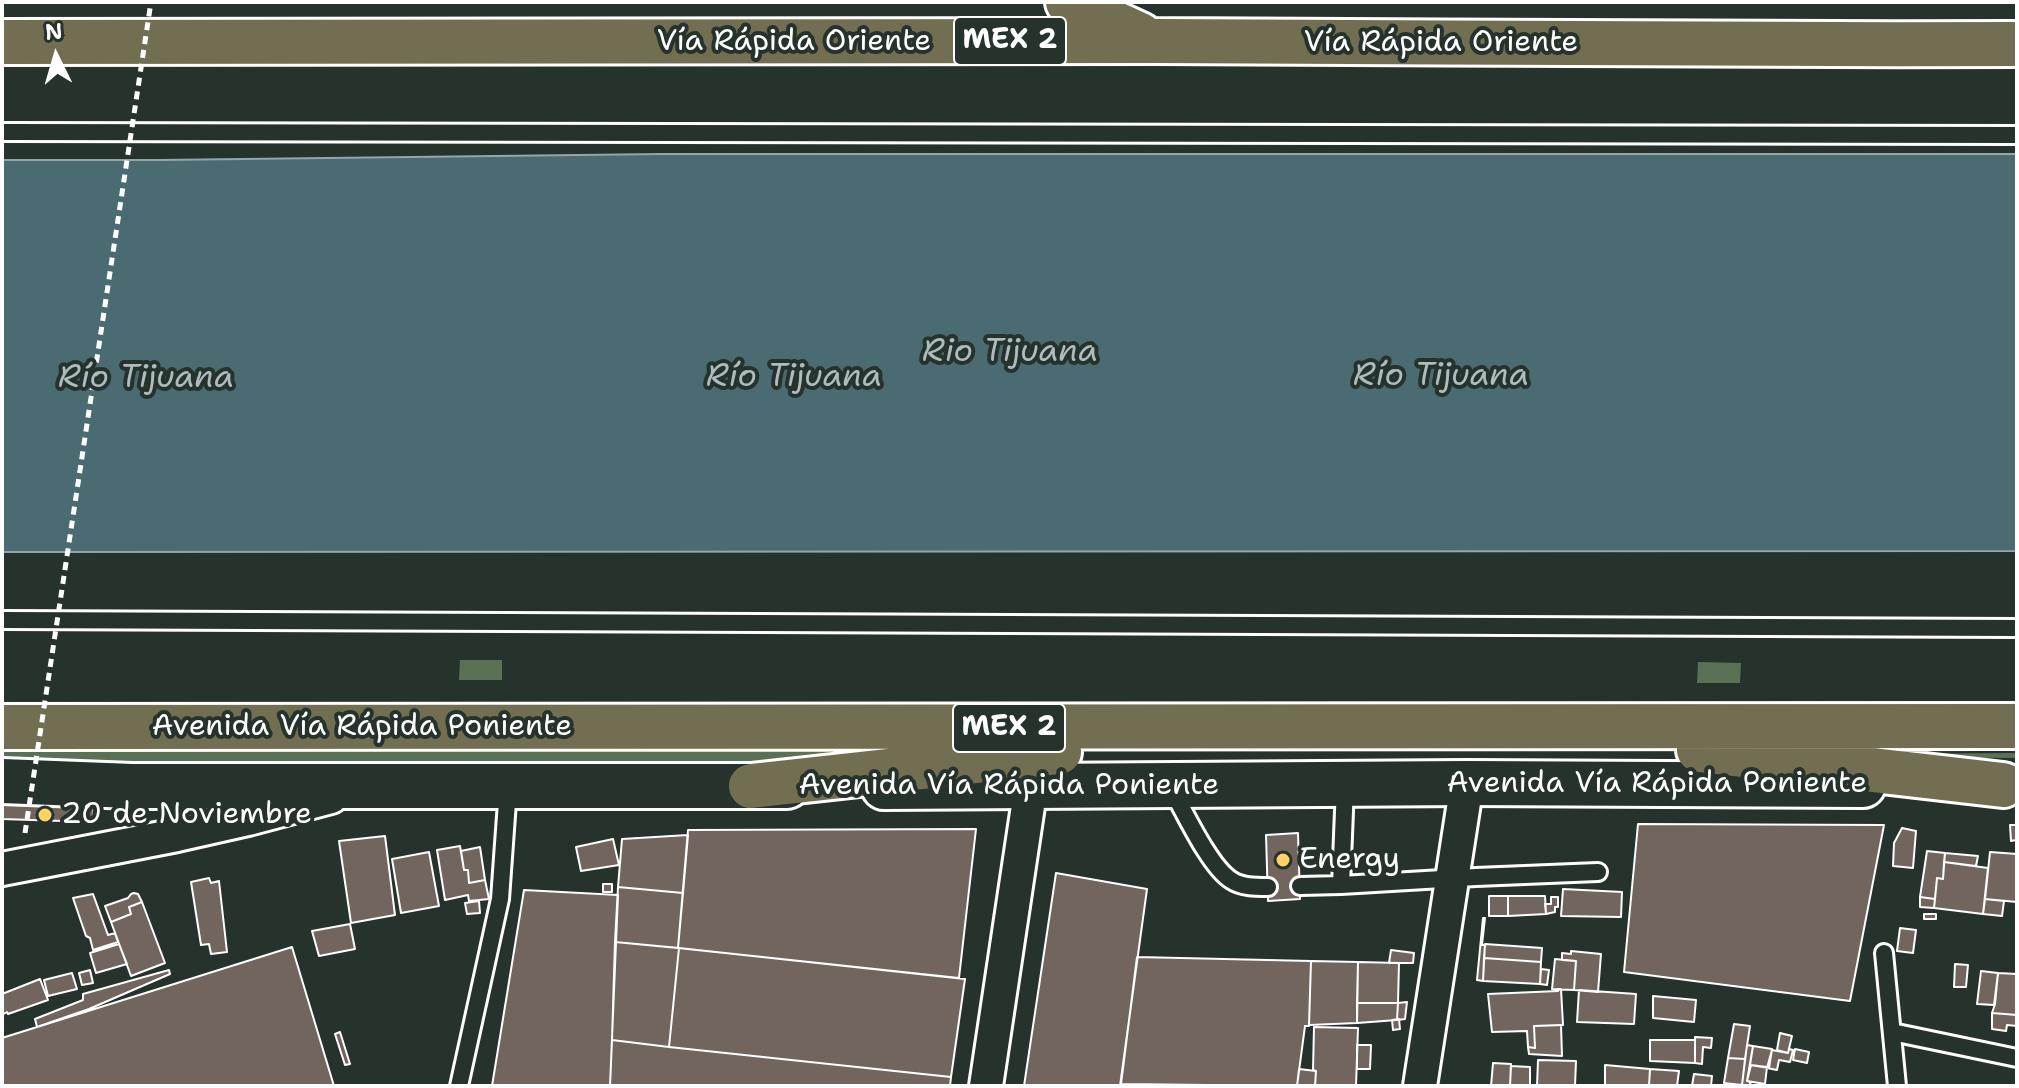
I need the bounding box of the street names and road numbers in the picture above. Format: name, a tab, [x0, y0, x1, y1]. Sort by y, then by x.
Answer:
road number: MEX 2	[954, 17, 1066, 65]
street label: Vía Rápida Oriente	[657, 24, 931, 60]
street label: Vía Rápida Oriente	[1304, 25, 1578, 61]
road number: MEX 2	[953, 704, 1065, 752]
street label: Avenida Vía Rápida Poniente	[152, 709, 572, 745]
street label: Avenida Vía Rápida Poniente	[1447, 766, 1867, 802]
street label: Avenida Vía Rápida Poniente	[799, 768, 1219, 804]

